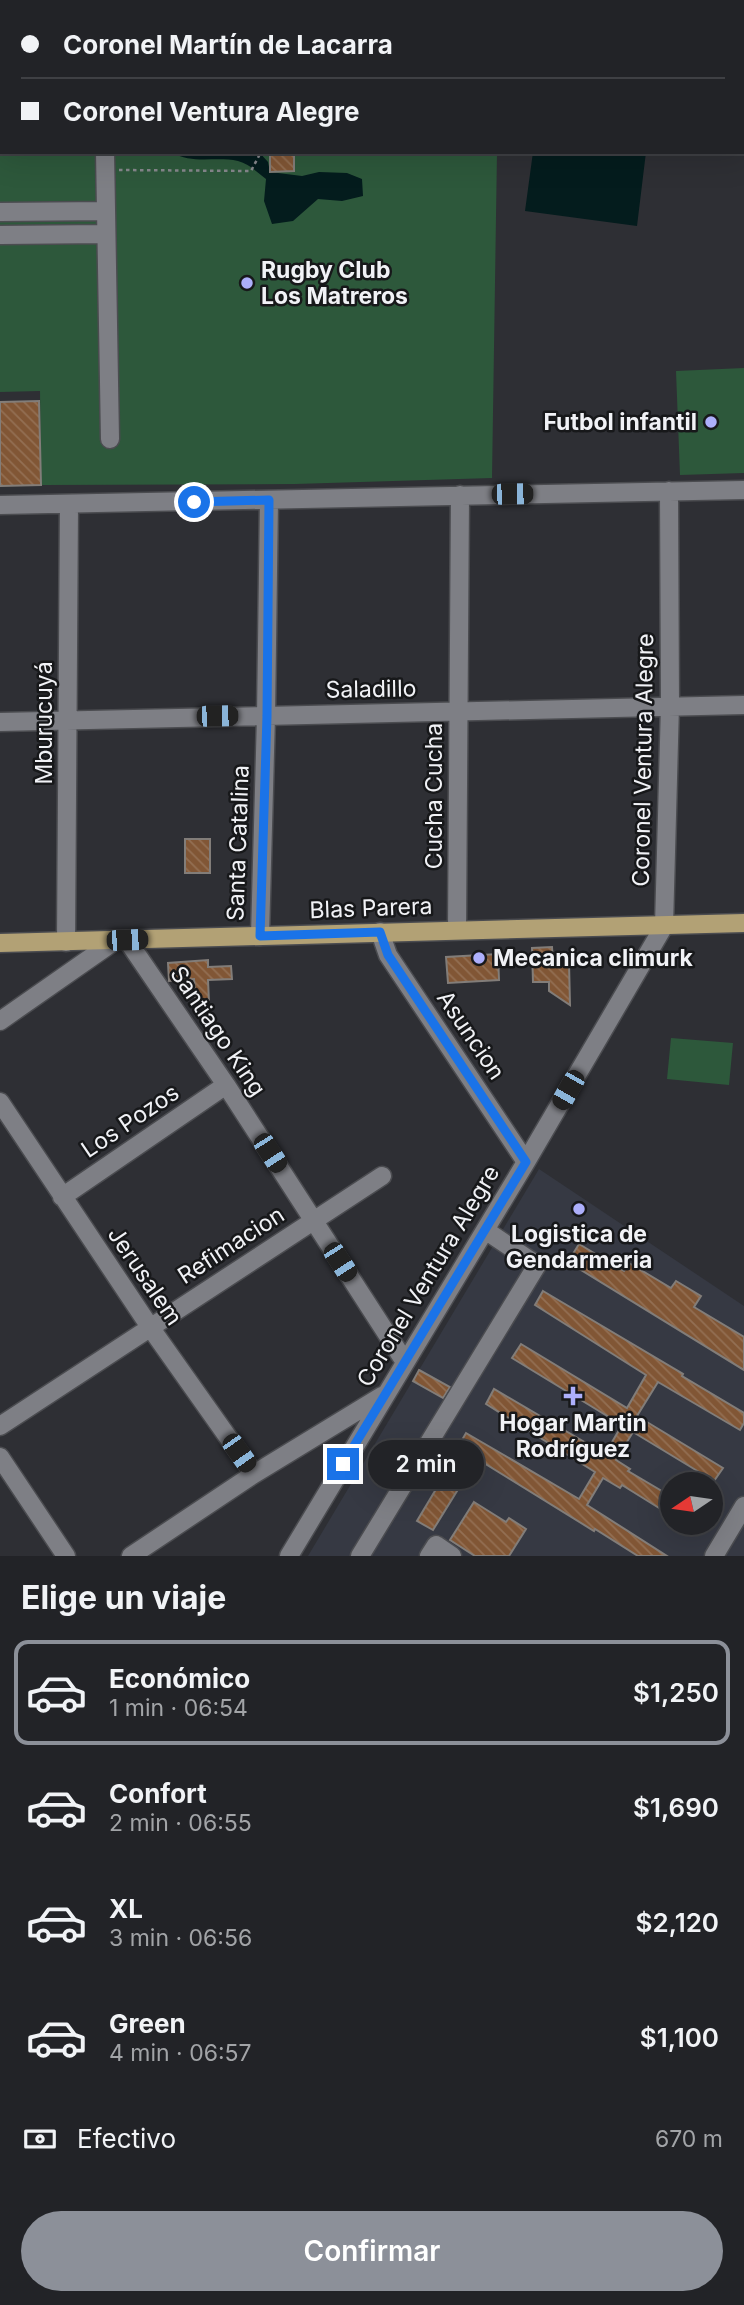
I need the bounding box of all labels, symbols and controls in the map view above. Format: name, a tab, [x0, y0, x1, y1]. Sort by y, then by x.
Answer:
text: Coronel Martín de Lacarra	[63, 29, 393, 60]
text: Coronel Ventura Alegre	[63, 96, 359, 127]
place label: Rugby Club Los Matreros	[261, 256, 408, 310]
marker: Rugby Club Los Matreros	[239, 275, 255, 291]
place label: Futbol infantil	[543, 408, 697, 436]
marker: Futbol infantil	[703, 414, 719, 430]
car	[491, 483, 534, 505]
route start	[178, 486, 210, 518]
street label: Coronel Ventura Alegre	[627, 633, 659, 887]
street label: Mburucuyá	[30, 661, 58, 785]
street label: Saladillo	[325, 674, 417, 704]
car	[196, 705, 239, 727]
street label: Cucha Cucha	[420, 723, 448, 869]
street label: Santa Catalina	[221, 764, 255, 922]
street label: Blas Parera	[309, 892, 433, 924]
car	[106, 929, 149, 951]
place label: Mecanica climurk	[493, 944, 693, 972]
marker: Mecanica climurk	[471, 950, 487, 966]
street label: Santiago King	[164, 961, 272, 1101]
street label: Asuncion	[431, 985, 511, 1085]
car	[549, 1067, 588, 1113]
street label: Los Pozos	[76, 1078, 184, 1164]
car	[250, 1130, 291, 1176]
street label: Coronel Ventura Alegre	[351, 1160, 505, 1392]
street label: Refimacion	[173, 1200, 289, 1290]
marker: Logistica de Gendarmeria	[571, 1201, 587, 1217]
place label: Logistica de Gendarmeria	[506, 1220, 652, 1274]
street label: Jerusalem	[102, 1221, 188, 1331]
car	[320, 1239, 361, 1285]
marker: Hogar Martin Rodríguez	[563, 1386, 583, 1406]
place label: Hogar Martin Rodríguez	[499, 1409, 647, 1463]
car	[219, 1430, 260, 1476]
callout: 2 min	[368, 1440, 483, 1488]
route end	[327, 1448, 359, 1480]
text: 2 min	[396, 1450, 456, 1478]
north arrow	[660, 1472, 723, 1535]
map controls	[660, 1472, 723, 1535]
text: Elige un viaje	[21, 1578, 226, 1617]
icon: car	[25, 1661, 88, 1724]
text: Económico	[109, 1663, 250, 1694]
text: $1,250	[633, 1677, 719, 1708]
text: 1 min · 06:54	[109, 1694, 248, 1722]
icon: car	[25, 1776, 88, 1839]
text: Confort	[109, 1778, 207, 1809]
text: $1,690	[633, 1792, 719, 1823]
text: 2 min · 06:55	[109, 1809, 252, 1837]
icon: car	[25, 1891, 88, 1954]
text: XL	[109, 1893, 143, 1924]
text: $2,120	[636, 1907, 719, 1938]
text: 3 min · 06:56	[109, 1924, 252, 1952]
icon: car	[25, 2006, 88, 2069]
text: Green	[109, 2008, 186, 2039]
text: $1,100	[640, 2022, 719, 2053]
text: 4 min · 06:57	[109, 2039, 252, 2067]
icon: cash	[21, 2120, 59, 2158]
text: Efectivo	[77, 2123, 176, 2154]
text: 670 m	[655, 2125, 723, 2153]
button: Confirmar	[21, 2211, 723, 2291]

